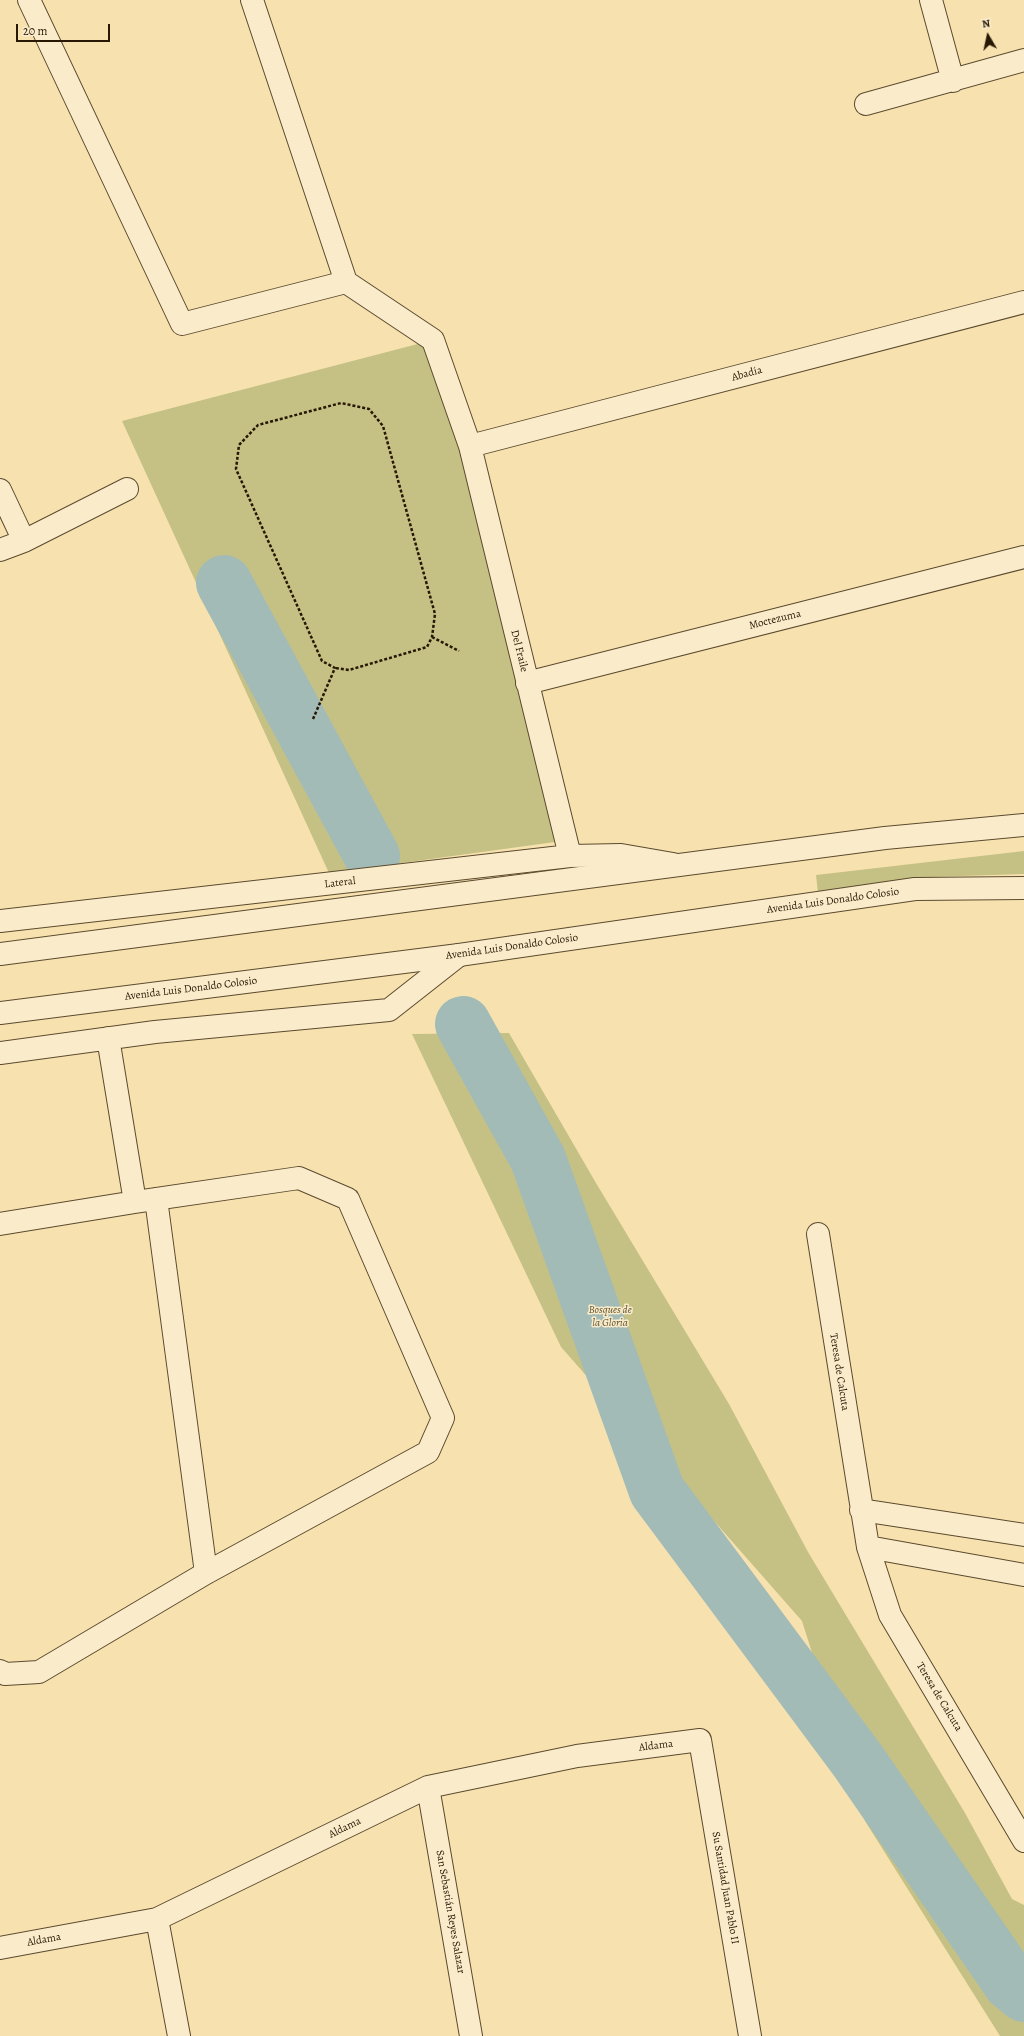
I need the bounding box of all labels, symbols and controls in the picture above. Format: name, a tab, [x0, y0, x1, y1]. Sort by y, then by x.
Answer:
scale bar	[18, 16, 112, 42]
north arrow	[968, 16, 1008, 56]
text: N	[981, 16, 991, 32]
text: 20 m	[23, 23, 47, 39]
street label: Abadía	[730, 364, 764, 384]
street label: Moctezuma	[748, 607, 802, 633]
street label: Del Fraile	[507, 629, 531, 673]
street label: Lateral	[324, 875, 356, 891]
street label: Avenida Luis Donaldo Colosio	[766, 885, 900, 917]
street label: Avenida Luis Donaldo Colosio	[445, 931, 579, 963]
street label: Avenida Luis Donaldo Colosio	[124, 974, 258, 1004]
park label: Bosques de la Gloria	[588, 1303, 632, 1329]
street label: Teresa de Calcuta	[826, 1332, 852, 1412]
street label: Teresa de Calcuta	[913, 1660, 965, 1734]
street label: Aldama	[638, 1737, 674, 1755]
street label: Aldama	[327, 1815, 363, 1841]
street label: Su Santidad Juan Pablo II	[709, 1831, 741, 1945]
street label: San Sebastián Reyes Salazar	[433, 1849, 467, 1975]
street label: Aldama	[26, 1931, 62, 1949]

